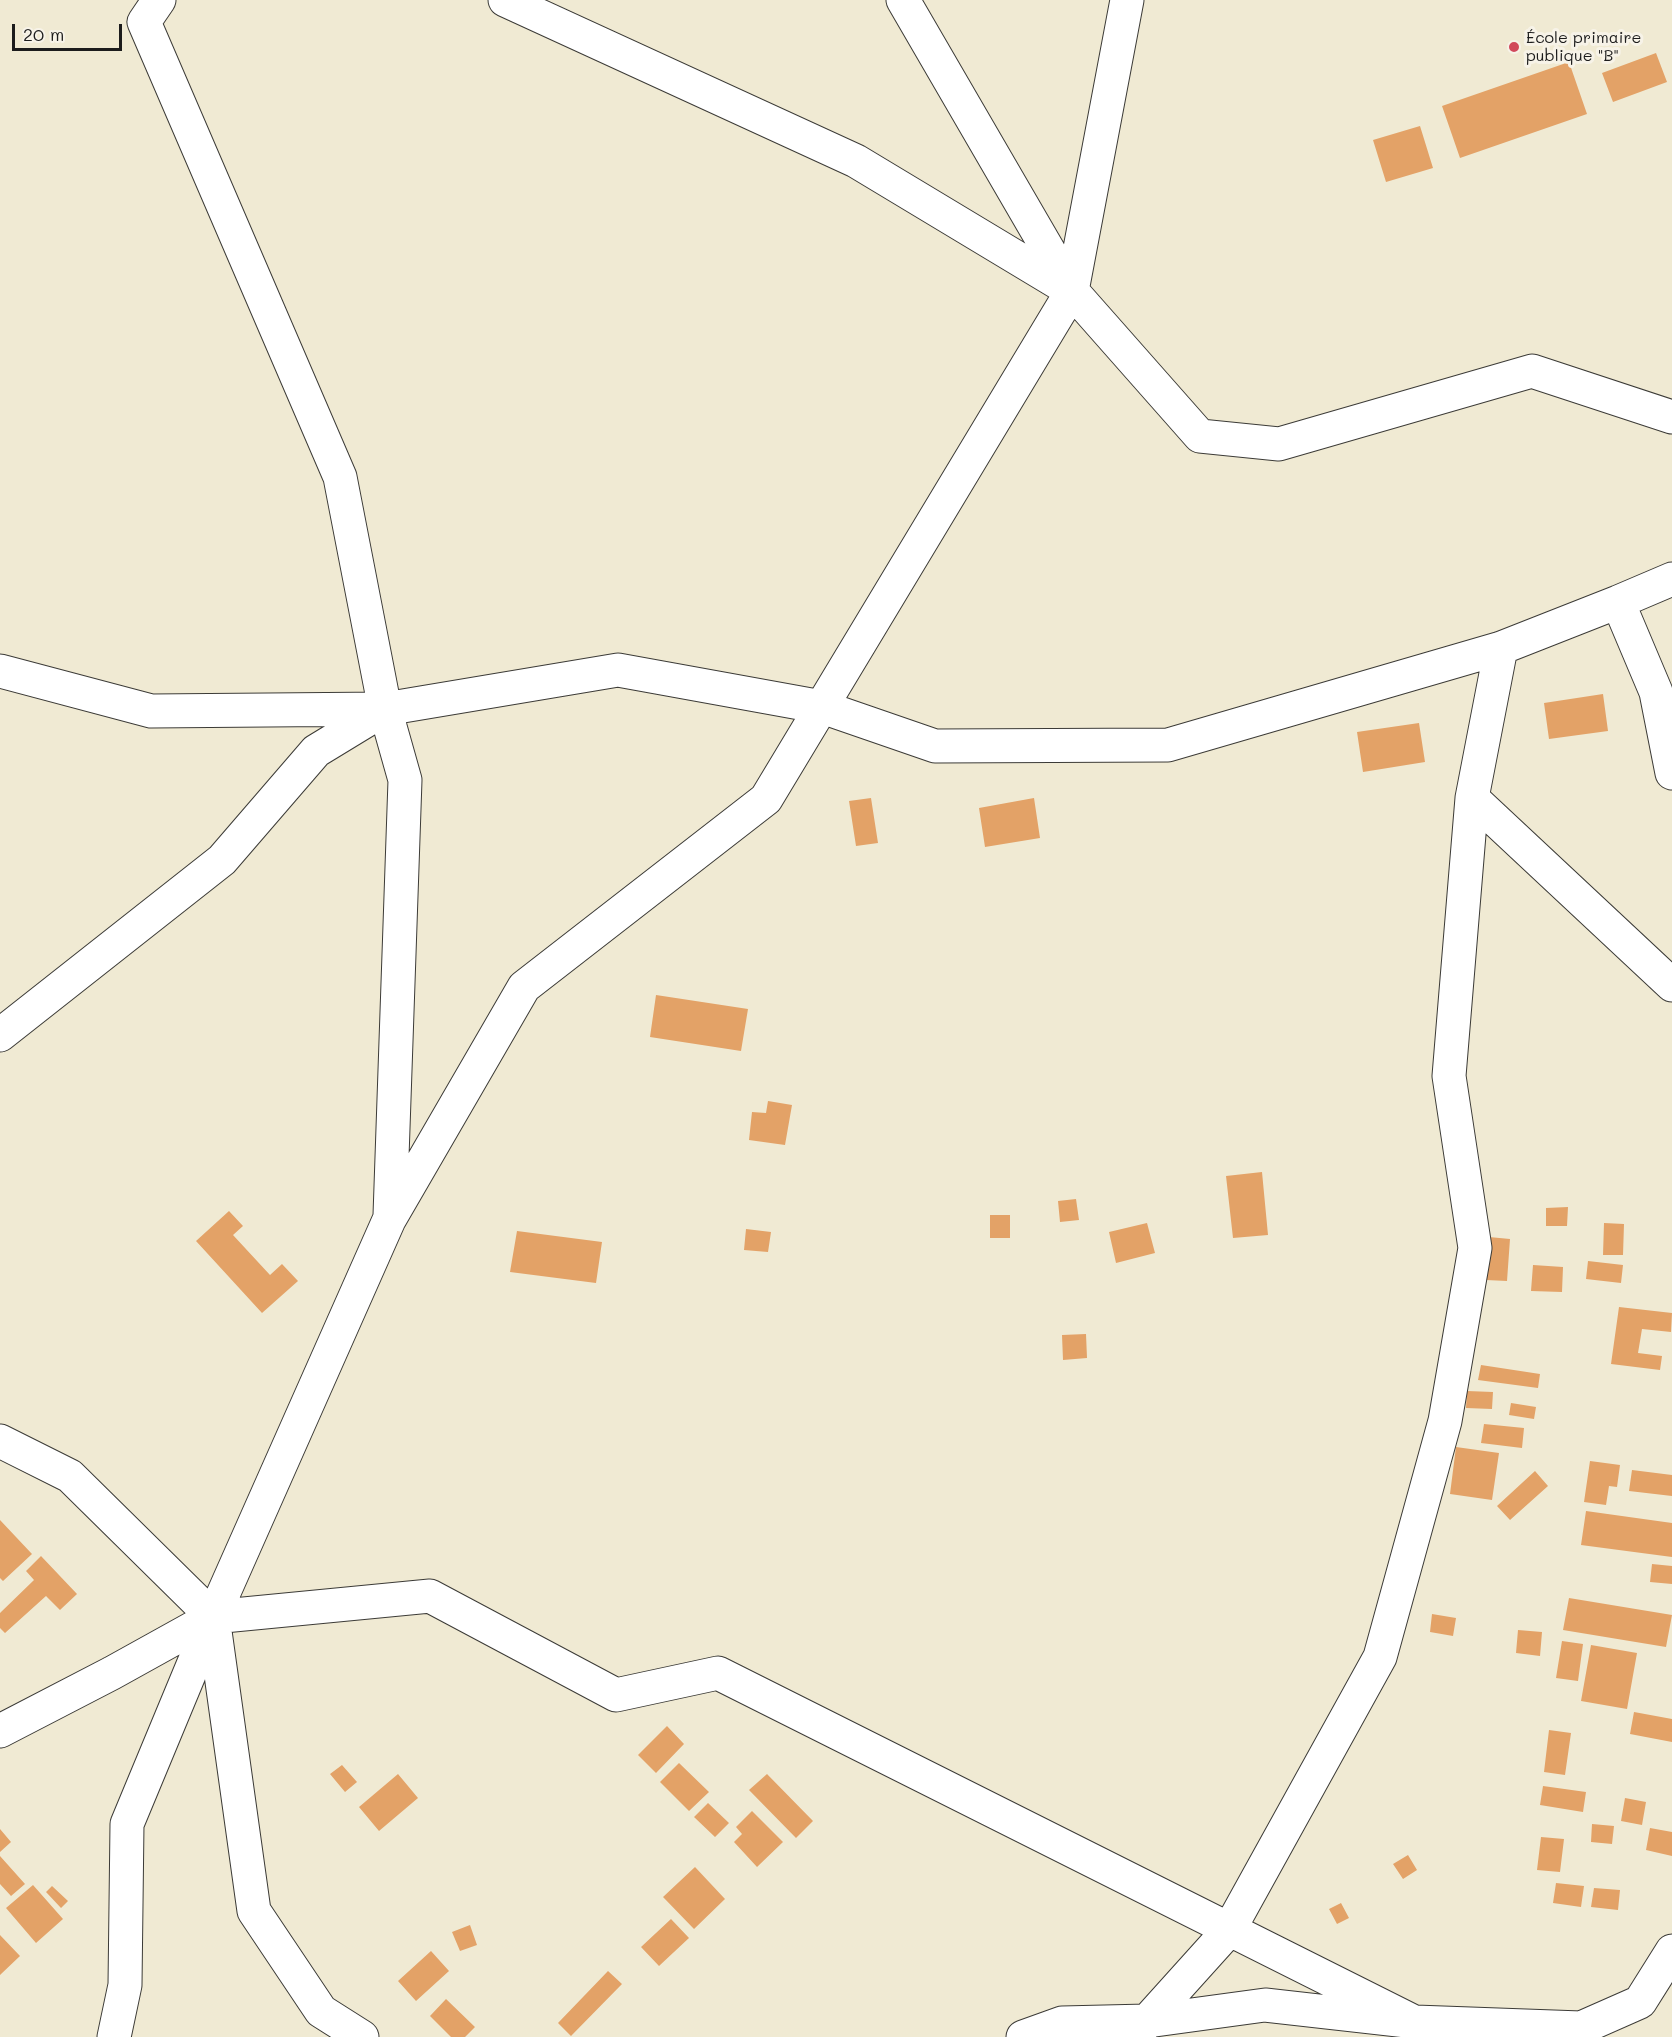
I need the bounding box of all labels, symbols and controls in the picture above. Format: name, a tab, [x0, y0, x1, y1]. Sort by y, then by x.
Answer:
scale bar	[15, 12, 124, 50]
text: 20 m	[23, 22, 64, 46]
place label: École primaire publique "B"	[1526, 28, 1641, 66]
marker: École primaire publique "B"	[1507, 40, 1521, 54]

